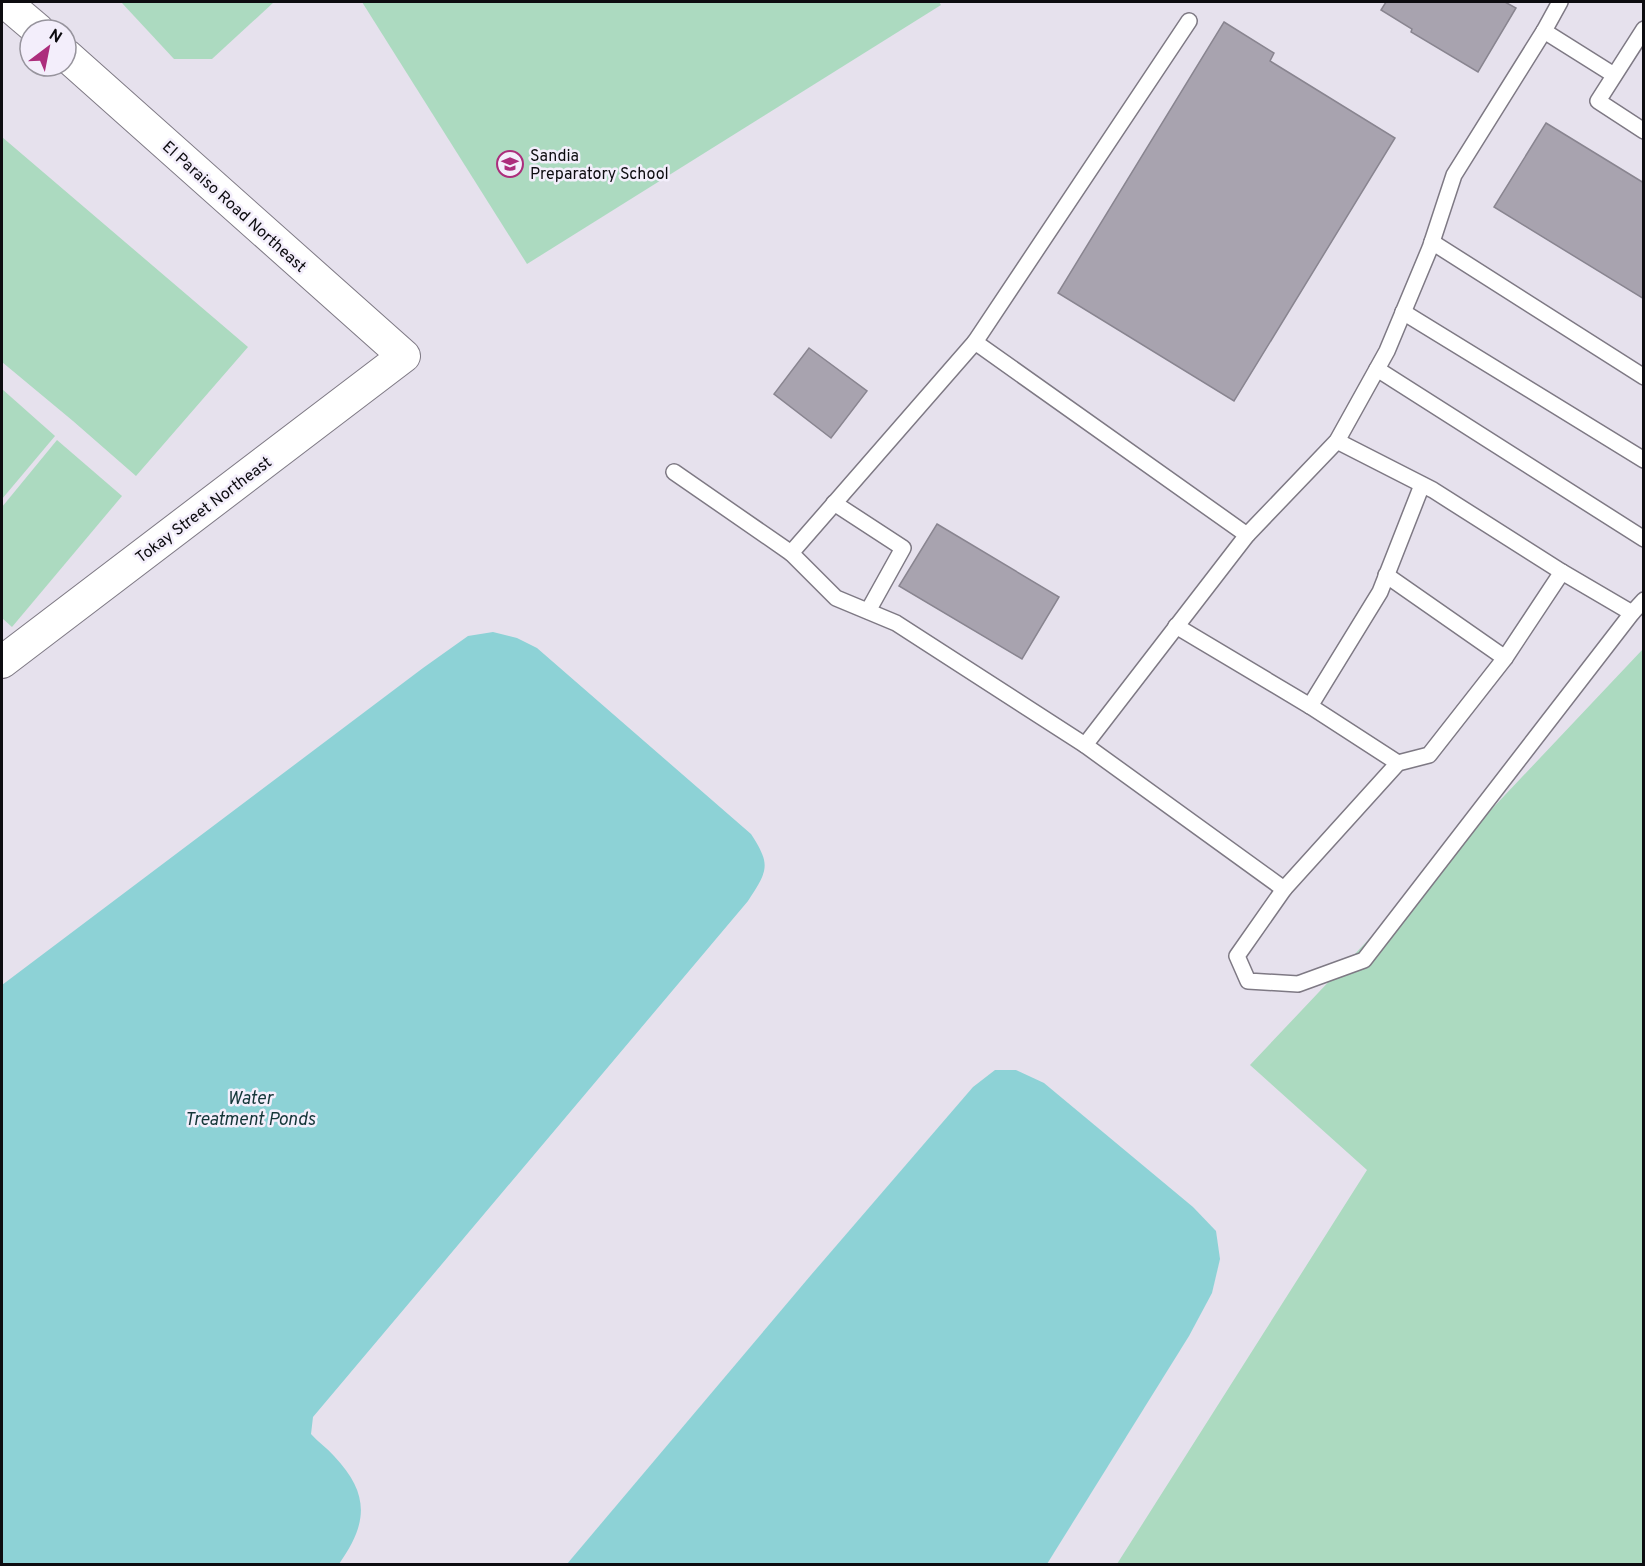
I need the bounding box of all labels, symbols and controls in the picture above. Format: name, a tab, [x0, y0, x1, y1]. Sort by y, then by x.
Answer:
north arrow	[18, 18, 78, 78]
text: N	[45, 25, 65, 49]
street label: El Paraiso Road Northeast	[157, 137, 310, 278]
place label: Sandia Preparatory School	[530, 147, 669, 185]
school or university icon: Sandia Preparatory School	[495, 149, 525, 179]
street label: Tokay Street Northeast	[132, 453, 276, 568]
water label: Water Treatment Ponds	[185, 1088, 316, 1132]

